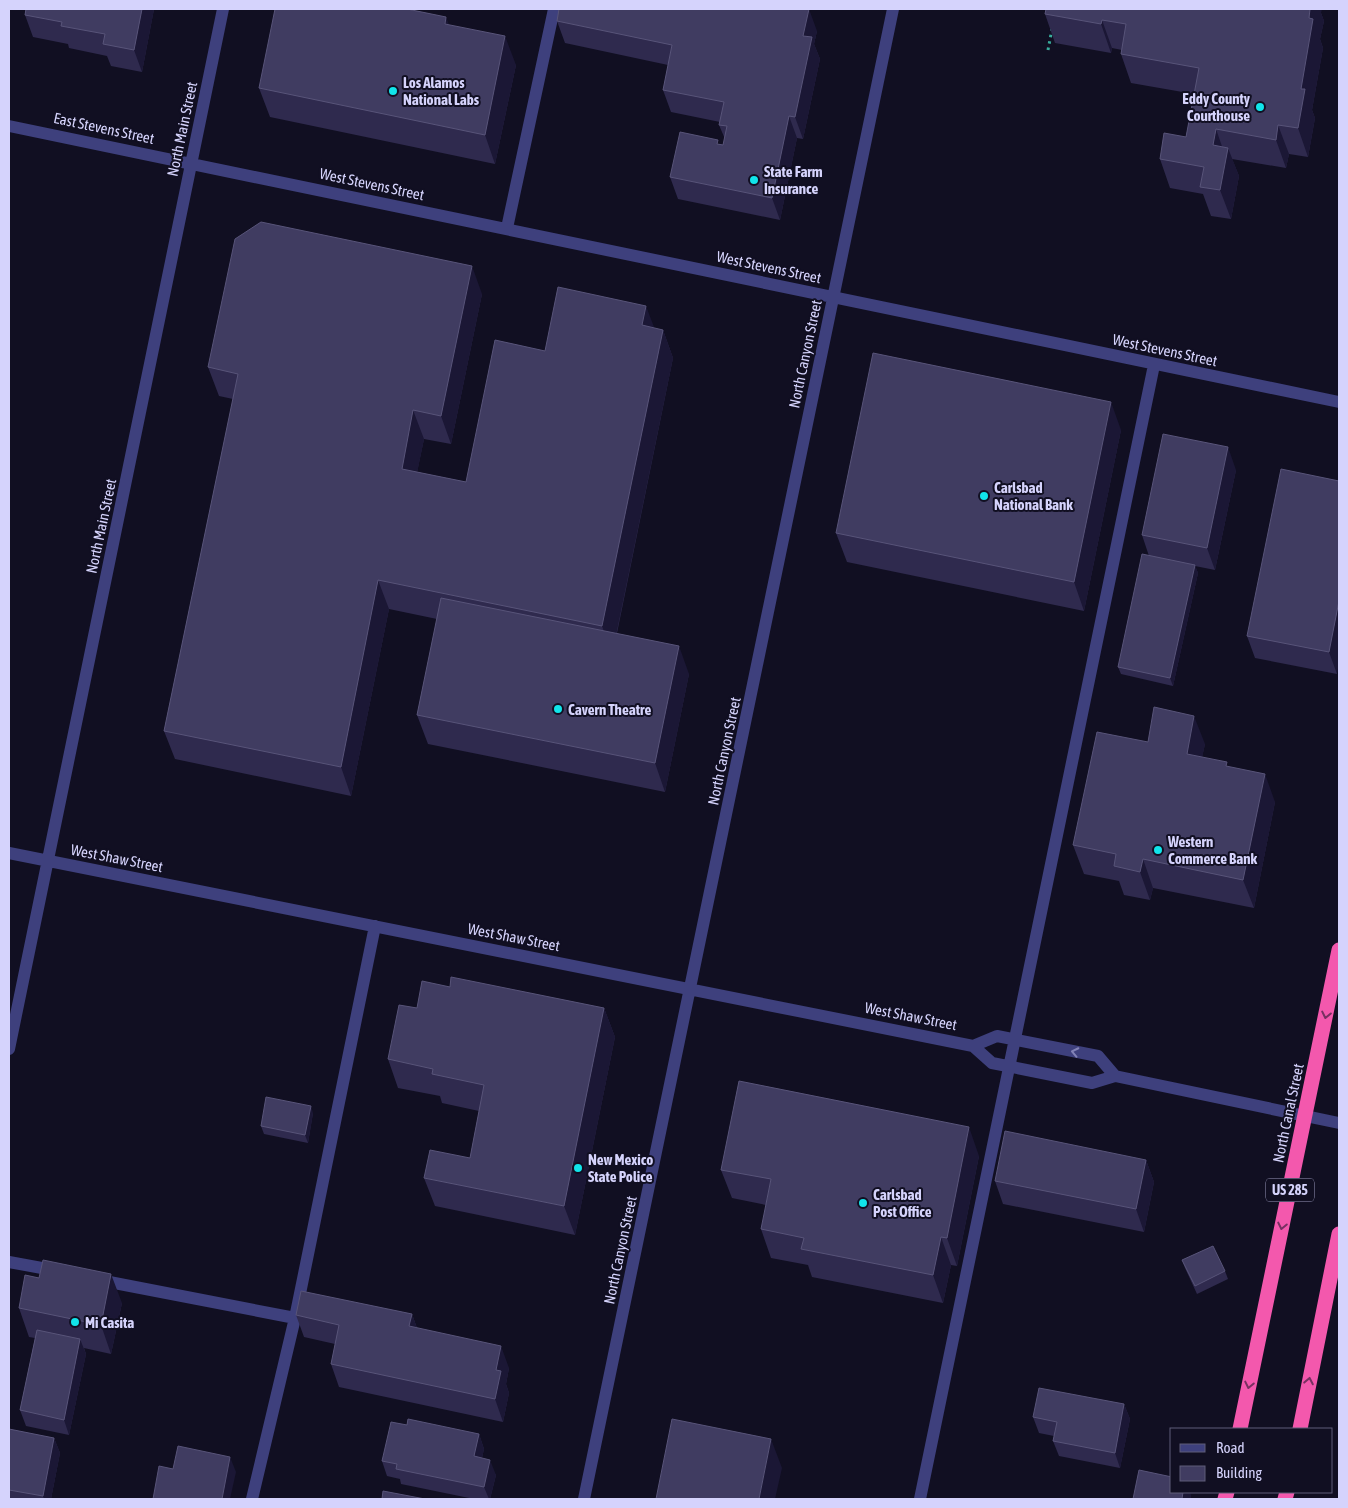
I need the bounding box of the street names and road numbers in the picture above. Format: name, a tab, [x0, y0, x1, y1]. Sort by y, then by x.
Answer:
street label: North Main Street	[164, 80, 200, 178]
street label: East Stevens Street	[52, 109, 156, 147]
street label: West Stevens Street	[318, 165, 426, 203]
street label: West Stevens Street	[715, 248, 823, 286]
street label: North Canyon Street	[785, 298, 825, 410]
street label: West Stevens Street	[1111, 331, 1219, 369]
street label: North Main Street	[83, 477, 119, 575]
street label: North Canyon Street	[704, 695, 744, 807]
street label: West Shaw Street	[70, 841, 164, 875]
street label: West Shaw Street	[467, 920, 561, 954]
street label: West Shaw Street	[864, 999, 958, 1033]
street label: North Canal Street	[1269, 1062, 1307, 1164]
road number: US 285	[1266, 1178, 1314, 1202]
street label: North Canyon Street	[600, 1194, 640, 1306]

